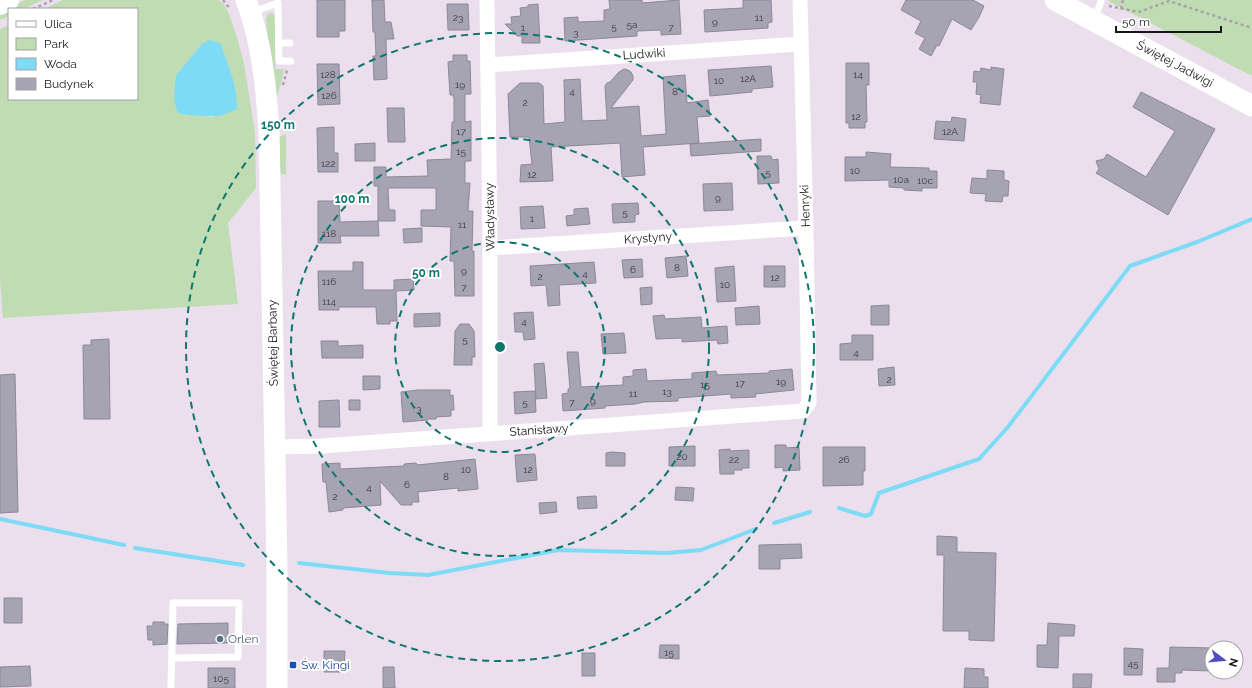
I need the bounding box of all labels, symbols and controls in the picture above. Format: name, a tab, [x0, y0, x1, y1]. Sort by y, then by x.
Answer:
legend	[8, 8, 138, 100]
scale bar	[1116, 8, 1221, 34]
house number: 23	[453, 12, 463, 23]
house number: 11	[755, 12, 764, 23]
text: 50 m	[1122, 15, 1150, 29]
house number: 9	[712, 16, 718, 27]
text: Ulica	[44, 17, 72, 31]
house number: 5a	[627, 19, 637, 30]
house number: 5	[611, 21, 617, 32]
house number: 1	[521, 22, 526, 33]
house number: 7	[668, 22, 674, 33]
house number: 3	[573, 27, 579, 38]
text: Park	[44, 37, 69, 51]
street label: Świętej Jadwigi	[1134, 38, 1216, 90]
street label: Ludwiki	[622, 46, 666, 62]
text: Woda	[44, 57, 77, 71]
house number: 128	[320, 69, 336, 80]
house number: 14	[853, 69, 863, 80]
house number: 12A	[740, 73, 756, 84]
house number: 10	[714, 75, 724, 86]
text: Budynek	[44, 77, 94, 91]
house number: 19	[455, 79, 465, 90]
house number: 4	[569, 86, 575, 97]
house number: 8	[672, 86, 678, 97]
house number: 126	[321, 90, 337, 101]
house number: 2	[522, 97, 528, 108]
house number: 12	[851, 111, 861, 122]
text: 150 m	[261, 118, 295, 132]
house number: 17	[456, 126, 466, 137]
house number: 12A	[942, 126, 958, 137]
house number: 15	[456, 146, 466, 157]
house number: 122	[321, 158, 335, 169]
house number: 10	[850, 165, 860, 176]
house number: 5	[765, 167, 771, 178]
house number: 12	[527, 169, 537, 180]
house number: 10a	[893, 174, 909, 185]
house number: 10c	[917, 175, 933, 186]
street label: Władysławy	[482, 182, 498, 251]
street label: Henryki	[797, 185, 813, 227]
text: 100 m	[335, 192, 369, 206]
house number: 9	[715, 192, 721, 203]
house number: 5	[622, 207, 628, 218]
house number: 1	[530, 213, 535, 224]
house number: 11	[458, 219, 467, 230]
house number: 118	[322, 228, 336, 239]
street label: Krystyny	[624, 229, 673, 247]
house number: 8	[674, 262, 680, 273]
house number: 6	[630, 264, 636, 275]
house number: 9	[461, 265, 467, 276]
text: 50 m	[412, 266, 440, 280]
house number: 4	[582, 268, 588, 279]
house number: 2	[537, 271, 543, 282]
house number: 12	[770, 272, 780, 283]
house number: 116	[322, 276, 336, 287]
house number: 10	[720, 279, 730, 290]
house number: 7	[461, 282, 467, 293]
house number: 114	[322, 296, 337, 307]
street label: Świętej Barbary	[265, 299, 281, 386]
house number: 4	[521, 316, 527, 327]
house number: 5	[462, 334, 468, 345]
centre of rings	[493, 340, 507, 354]
house number: 4	[853, 347, 859, 358]
house number: 2	[886, 374, 892, 385]
house number: 19	[776, 376, 786, 387]
house number: 17	[735, 378, 745, 389]
house number: 15	[700, 379, 710, 390]
house number: 13	[662, 386, 672, 397]
house number: 11	[629, 388, 638, 399]
house number: 9	[590, 395, 596, 406]
house number: 5	[522, 397, 528, 408]
house number: 7	[569, 397, 575, 408]
house number: 3	[416, 403, 422, 414]
street label: Stanisławy	[509, 421, 570, 439]
house number: 20	[676, 451, 688, 462]
house number: 22	[729, 454, 739, 465]
house number: 26	[838, 454, 850, 465]
house number: 10	[461, 464, 471, 475]
house number: 12	[523, 464, 533, 475]
house number: 8	[443, 471, 449, 482]
house number: 6	[404, 479, 410, 490]
house number: 4	[366, 482, 372, 493]
house number: 2	[332, 491, 338, 502]
place label: Orlen	[228, 632, 259, 646]
marker: Orlen	[215, 634, 225, 644]
north arrow	[1204, 640, 1244, 680]
house number: 15	[664, 647, 674, 658]
text: N	[1226, 657, 1241, 668]
place label: Św. Kingi	[301, 658, 350, 672]
house number: 45	[1128, 658, 1139, 669]
marker: Św. Kingi	[288, 660, 298, 670]
house number: 105	[213, 673, 229, 684]

